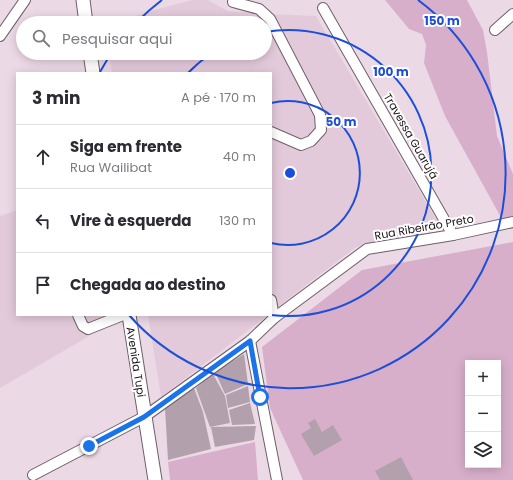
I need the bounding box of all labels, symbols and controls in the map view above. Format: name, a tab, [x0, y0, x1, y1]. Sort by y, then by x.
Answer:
text: 150 m	[424, 12, 460, 29]
search box	[16, 16, 272, 60]
icon: search	[30, 27, 52, 49]
text: Pesquisar aqui	[62, 28, 172, 49]
text: 100 m	[373, 63, 409, 80]
text: 3 min	[32, 86, 80, 110]
text: A pé · 170 m	[181, 88, 256, 107]
street label: Travessa Guarujá	[380, 90, 442, 182]
text: 50 m	[326, 113, 357, 130]
text: Siga em frente	[70, 136, 182, 157]
icon: ahead	[32, 146, 54, 168]
text: 40 m	[223, 147, 256, 166]
text: Rua Wailibat	[70, 158, 152, 177]
centre of rings	[283, 166, 297, 180]
icon: left	[32, 210, 54, 232]
text: Vire à esquerda	[70, 210, 192, 231]
street label: Rua Ribeirão Preto	[373, 210, 475, 244]
text: 130 m	[219, 211, 256, 230]
icon: arrive	[32, 274, 54, 296]
text: Chegada ao destino	[70, 274, 226, 295]
street label: Avenida Tupi	[123, 326, 150, 399]
map controls	[465, 360, 501, 468]
button: +	[465, 360, 501, 396]
route start	[251, 388, 269, 406]
button: −	[465, 396, 501, 432]
button: layers	[465, 432, 501, 468]
route end	[80, 437, 98, 455]

